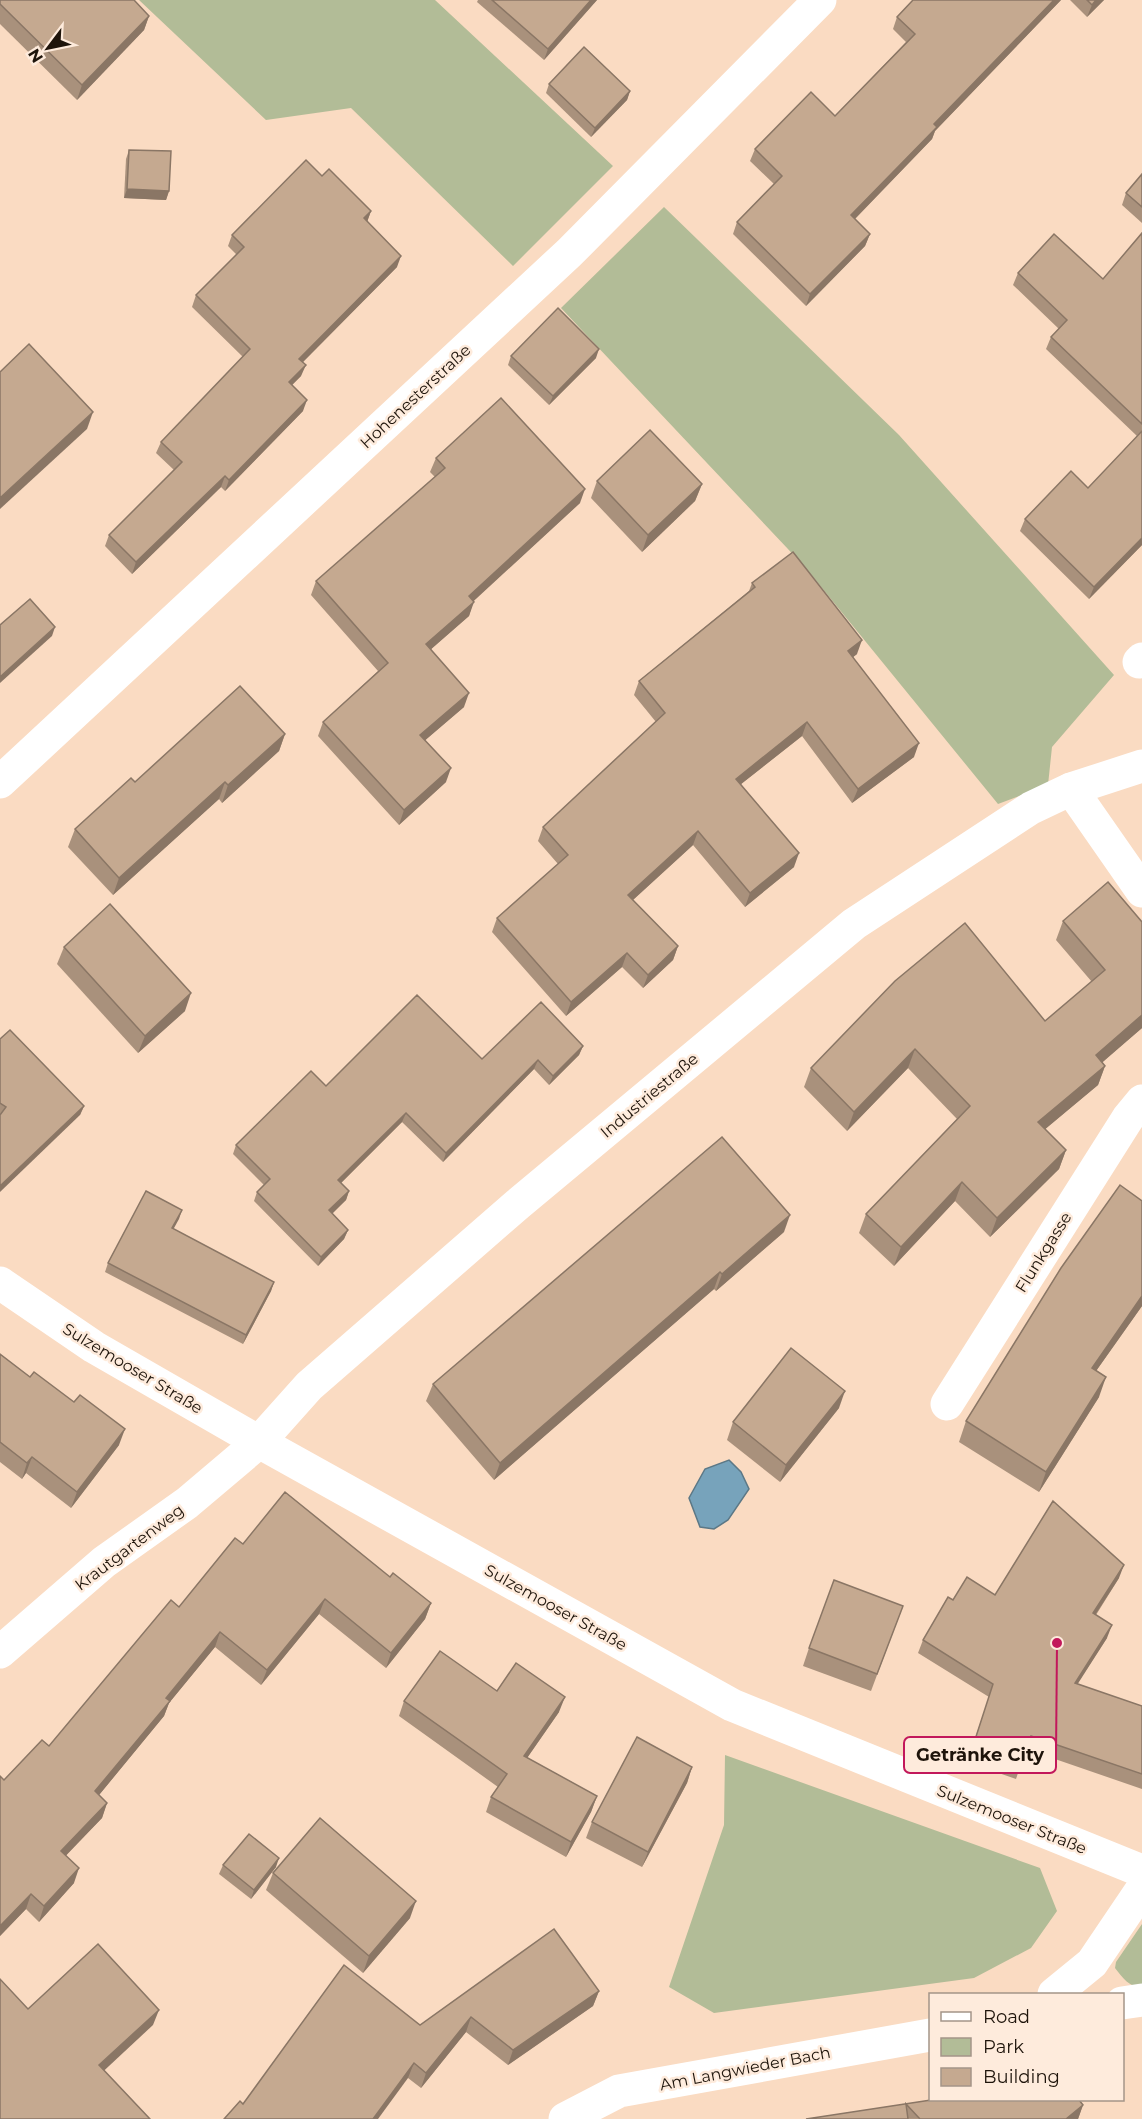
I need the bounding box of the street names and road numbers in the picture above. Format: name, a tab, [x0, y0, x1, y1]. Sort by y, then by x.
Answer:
street label: Hohenesterstraße	[356, 340, 474, 452]
street label: Industriestraße	[597, 1049, 702, 1142]
street label: Flunkgasse	[1011, 1209, 1076, 1296]
street label: Sulzemooser Straße	[59, 1319, 206, 1418]
street label: Krautgartenweg	[71, 1500, 187, 1595]
street label: Sulzemooser Straße	[481, 1560, 630, 1654]
street label: Sulzemooser Straße	[934, 1781, 1089, 1858]
street label: Am Langwieder Bach	[658, 2043, 832, 2094]

